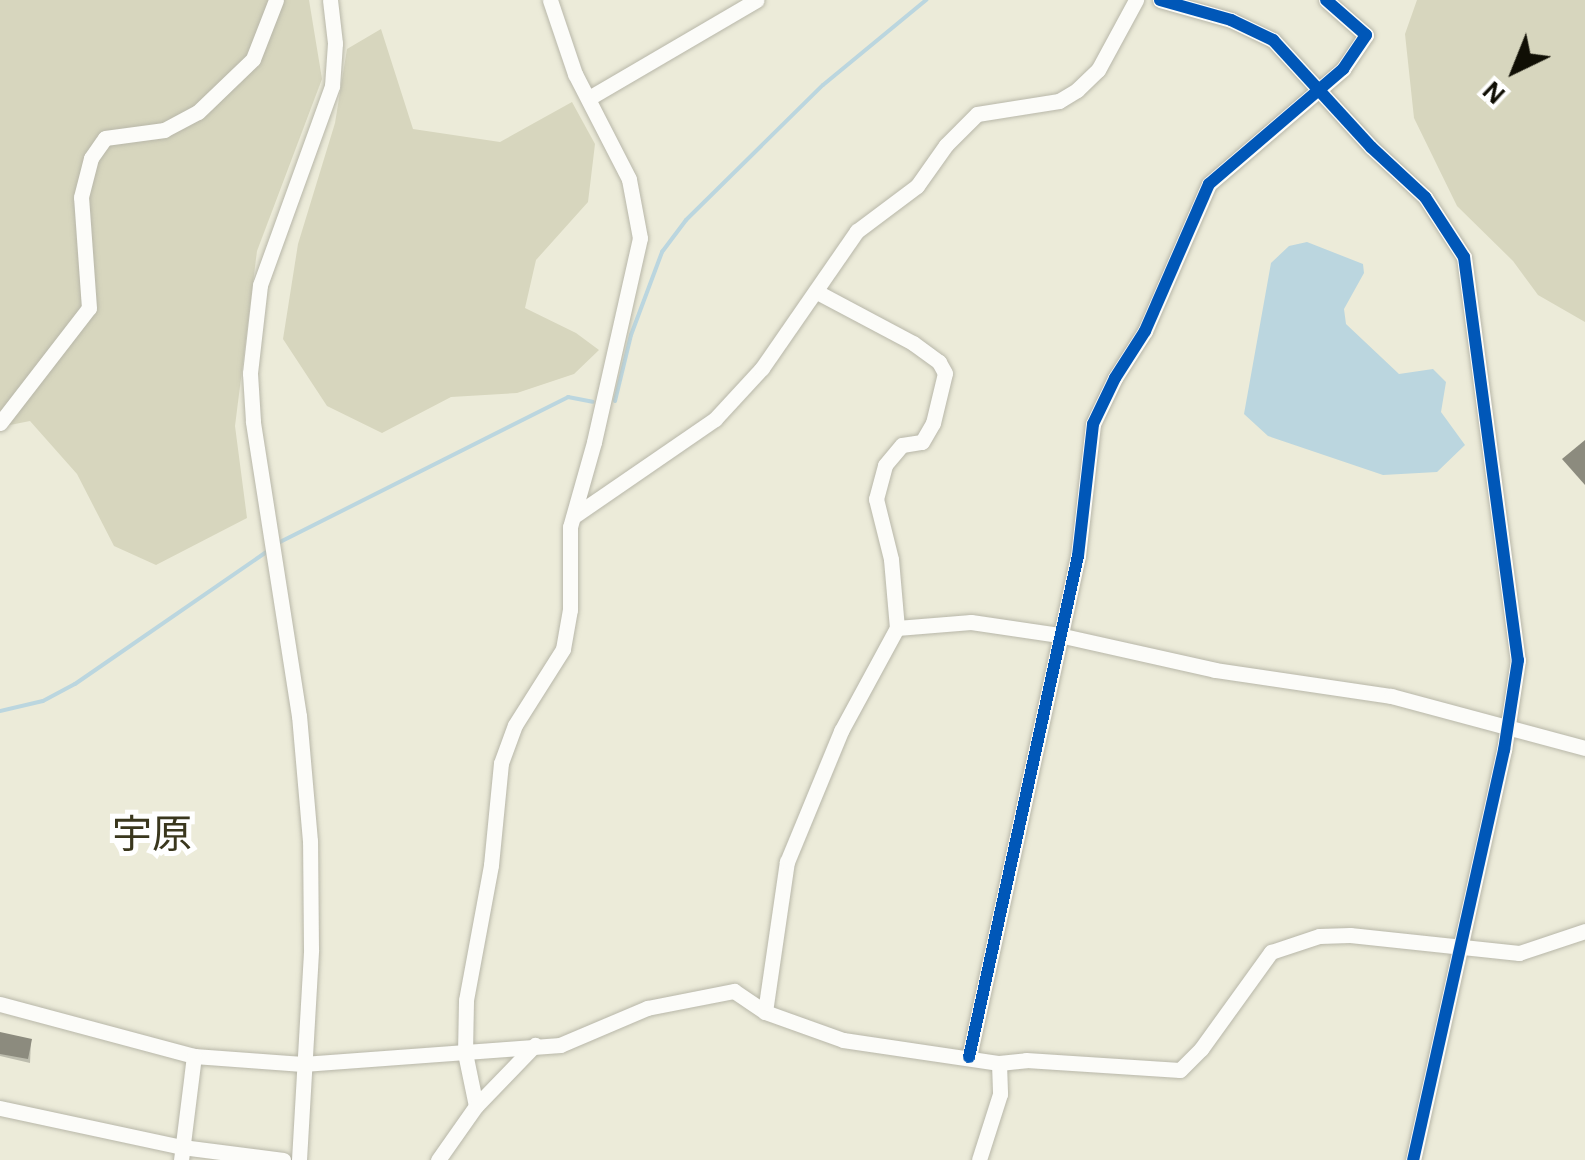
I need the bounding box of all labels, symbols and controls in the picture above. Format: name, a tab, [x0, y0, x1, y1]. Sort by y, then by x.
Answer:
north arrow	[1465, 20, 1565, 120]
text: N	[1478, 75, 1511, 109]
district label: 宇原	[112, 812, 192, 860]

